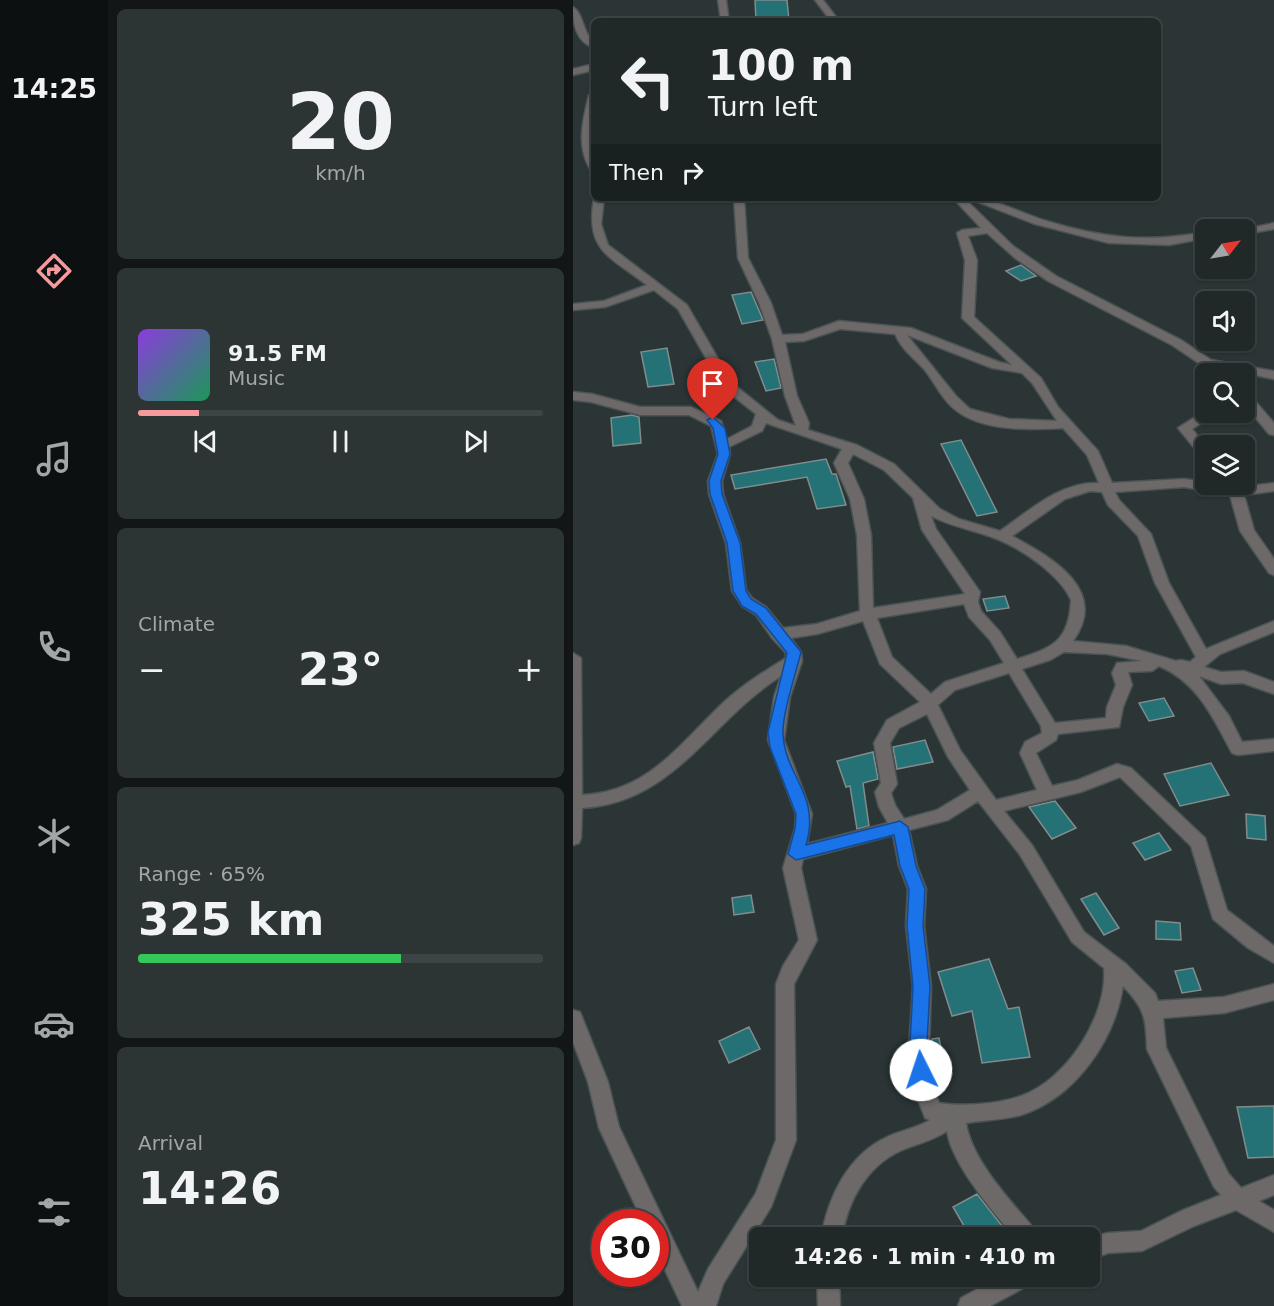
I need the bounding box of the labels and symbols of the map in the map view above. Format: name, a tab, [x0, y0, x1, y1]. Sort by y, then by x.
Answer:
north arrow	[1195, 219, 1255, 279]
pin	[687, 358, 738, 420]
position arrow	[889, 1038, 953, 1102]
speed limit sign: 30	[591, 1209, 669, 1287]

